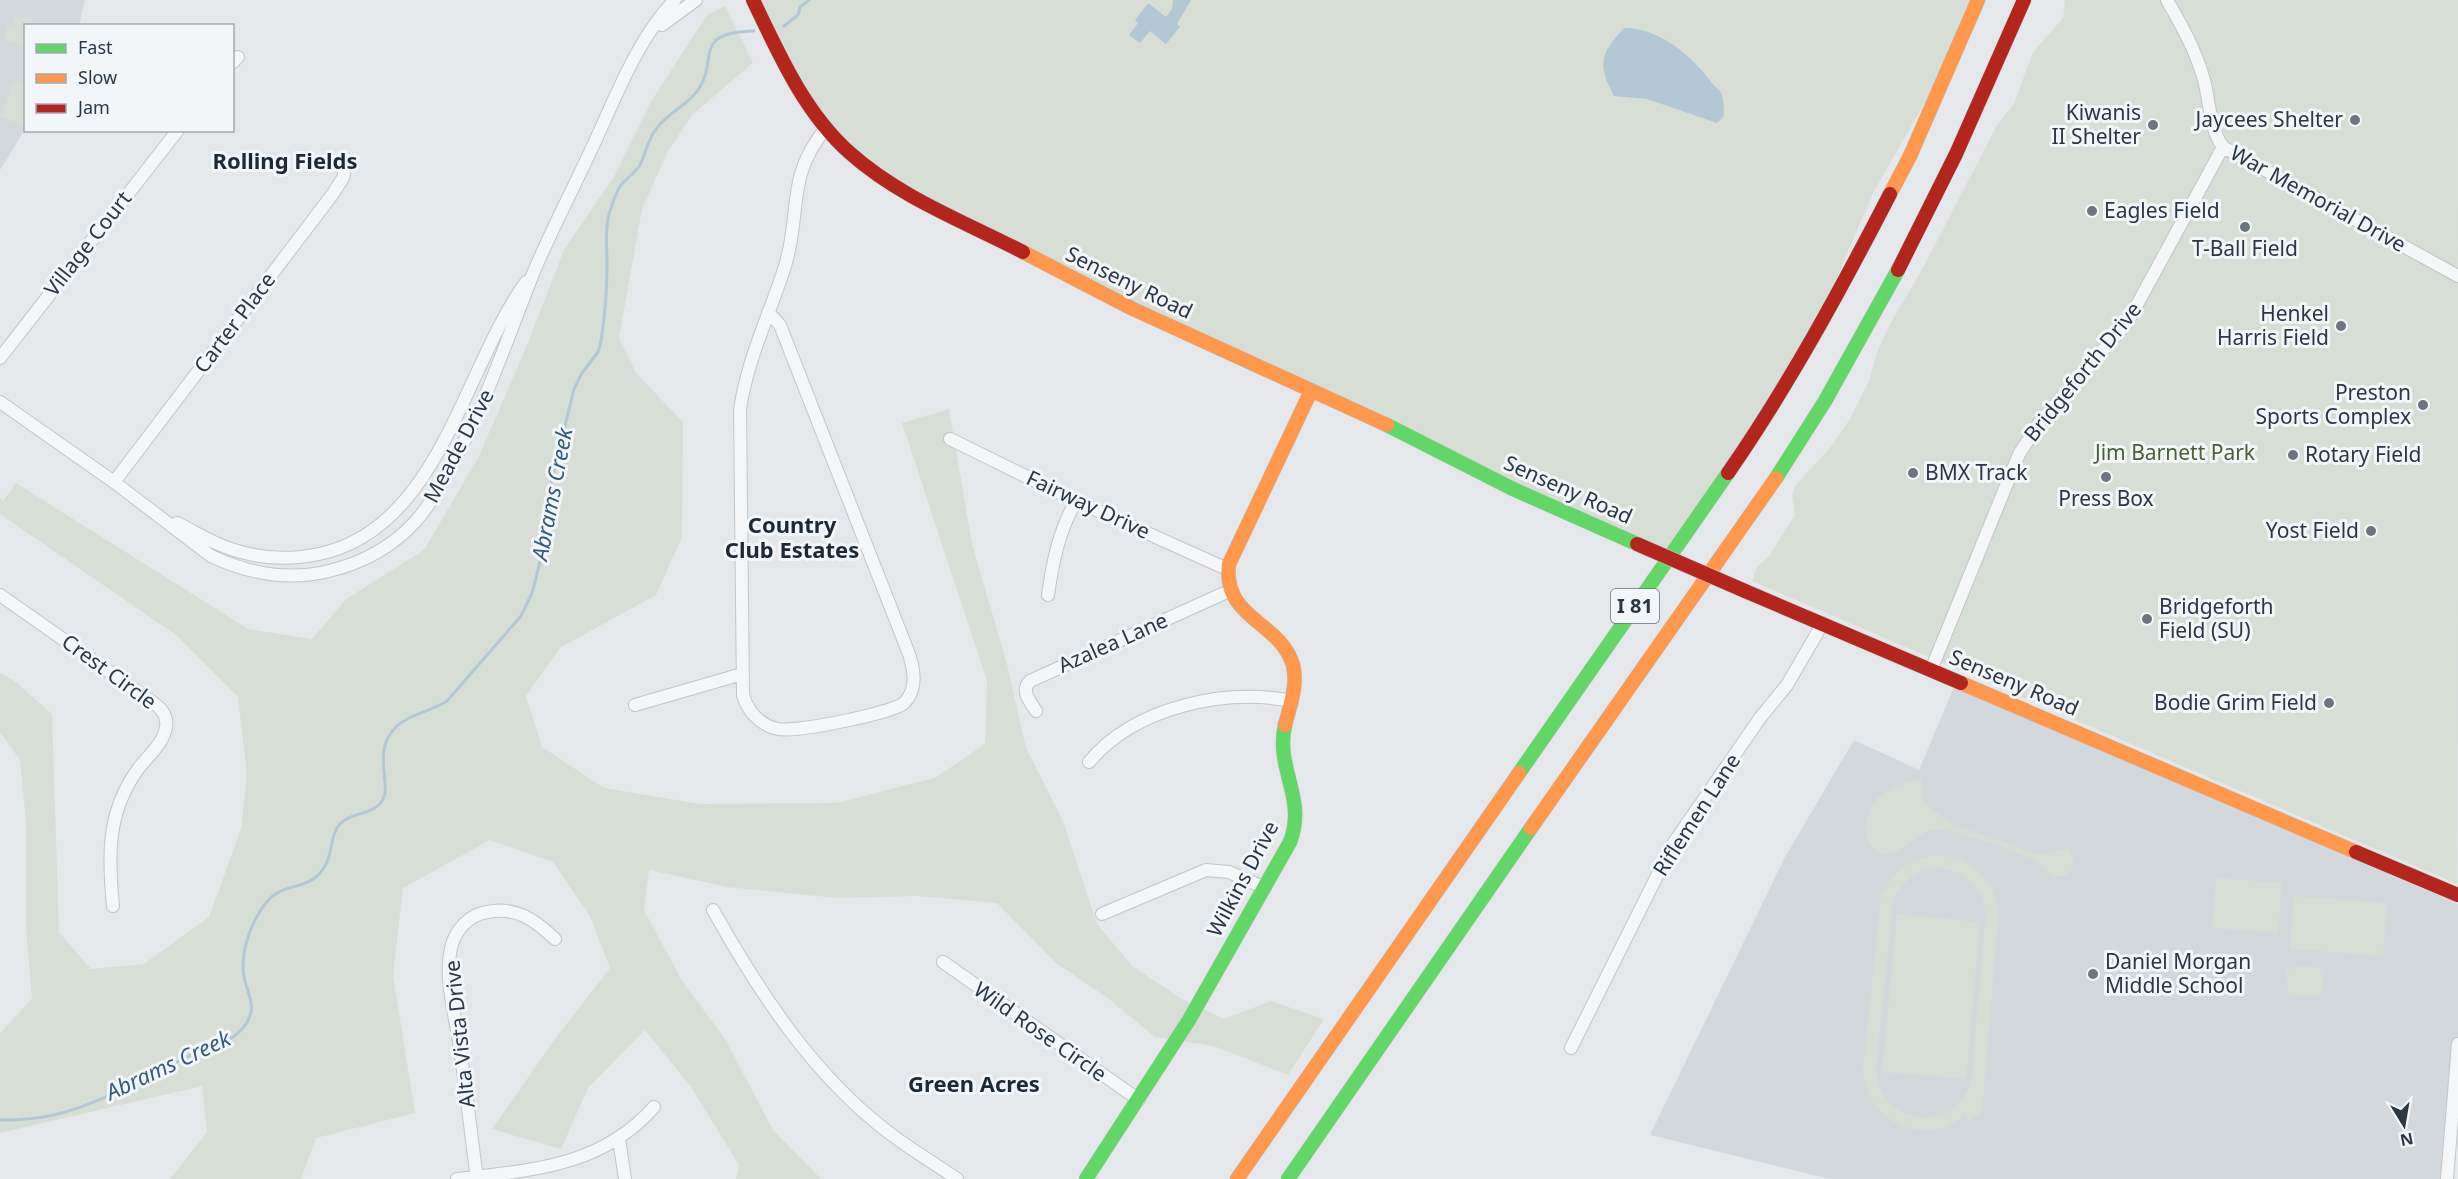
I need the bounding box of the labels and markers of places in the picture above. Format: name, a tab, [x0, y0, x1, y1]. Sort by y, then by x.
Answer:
place label: Kiwanis II Shelter	[2051, 98, 2141, 150]
place label: Jaycees Shelter	[2194, 105, 2343, 133]
marker: Jaycees Shelter	[2348, 113, 2362, 127]
marker: Kiwanis II Shelter	[2146, 118, 2160, 132]
place label: Eagles Field	[2104, 196, 2220, 224]
marker: Eagles Field	[2085, 204, 2099, 218]
marker: T-Ball Field	[2238, 220, 2252, 234]
place label: T-Ball Field	[2192, 234, 2298, 262]
place label: Henkel Harris Field	[2217, 299, 2329, 351]
marker: Henkel Harris Field	[2334, 319, 2348, 333]
place label: Preston Sports Complex	[2256, 378, 2411, 430]
marker: Preston Sports Complex	[2416, 398, 2430, 412]
place label: Rotary Field	[2305, 440, 2421, 468]
marker: Rotary Field	[2286, 448, 2300, 462]
place label: BMX Track	[1925, 458, 2028, 486]
marker: BMX Track	[1906, 466, 1920, 480]
marker: Press Box	[2099, 470, 2113, 484]
place label: Press Box	[2058, 484, 2154, 512]
place label: Yost Field	[2266, 516, 2359, 544]
marker: Yost Field	[2364, 524, 2378, 538]
place label: Bridgeforth Field (SU)	[2159, 592, 2274, 644]
marker: Bridgeforth Field (SU)	[2140, 612, 2154, 626]
place label: Bodie Grim Field	[2154, 688, 2317, 716]
marker: Bodie Grim Field	[2322, 696, 2336, 710]
place label: Daniel Morgan Middle School	[2105, 947, 2251, 999]
marker: Daniel Morgan Middle School	[2086, 967, 2100, 981]

